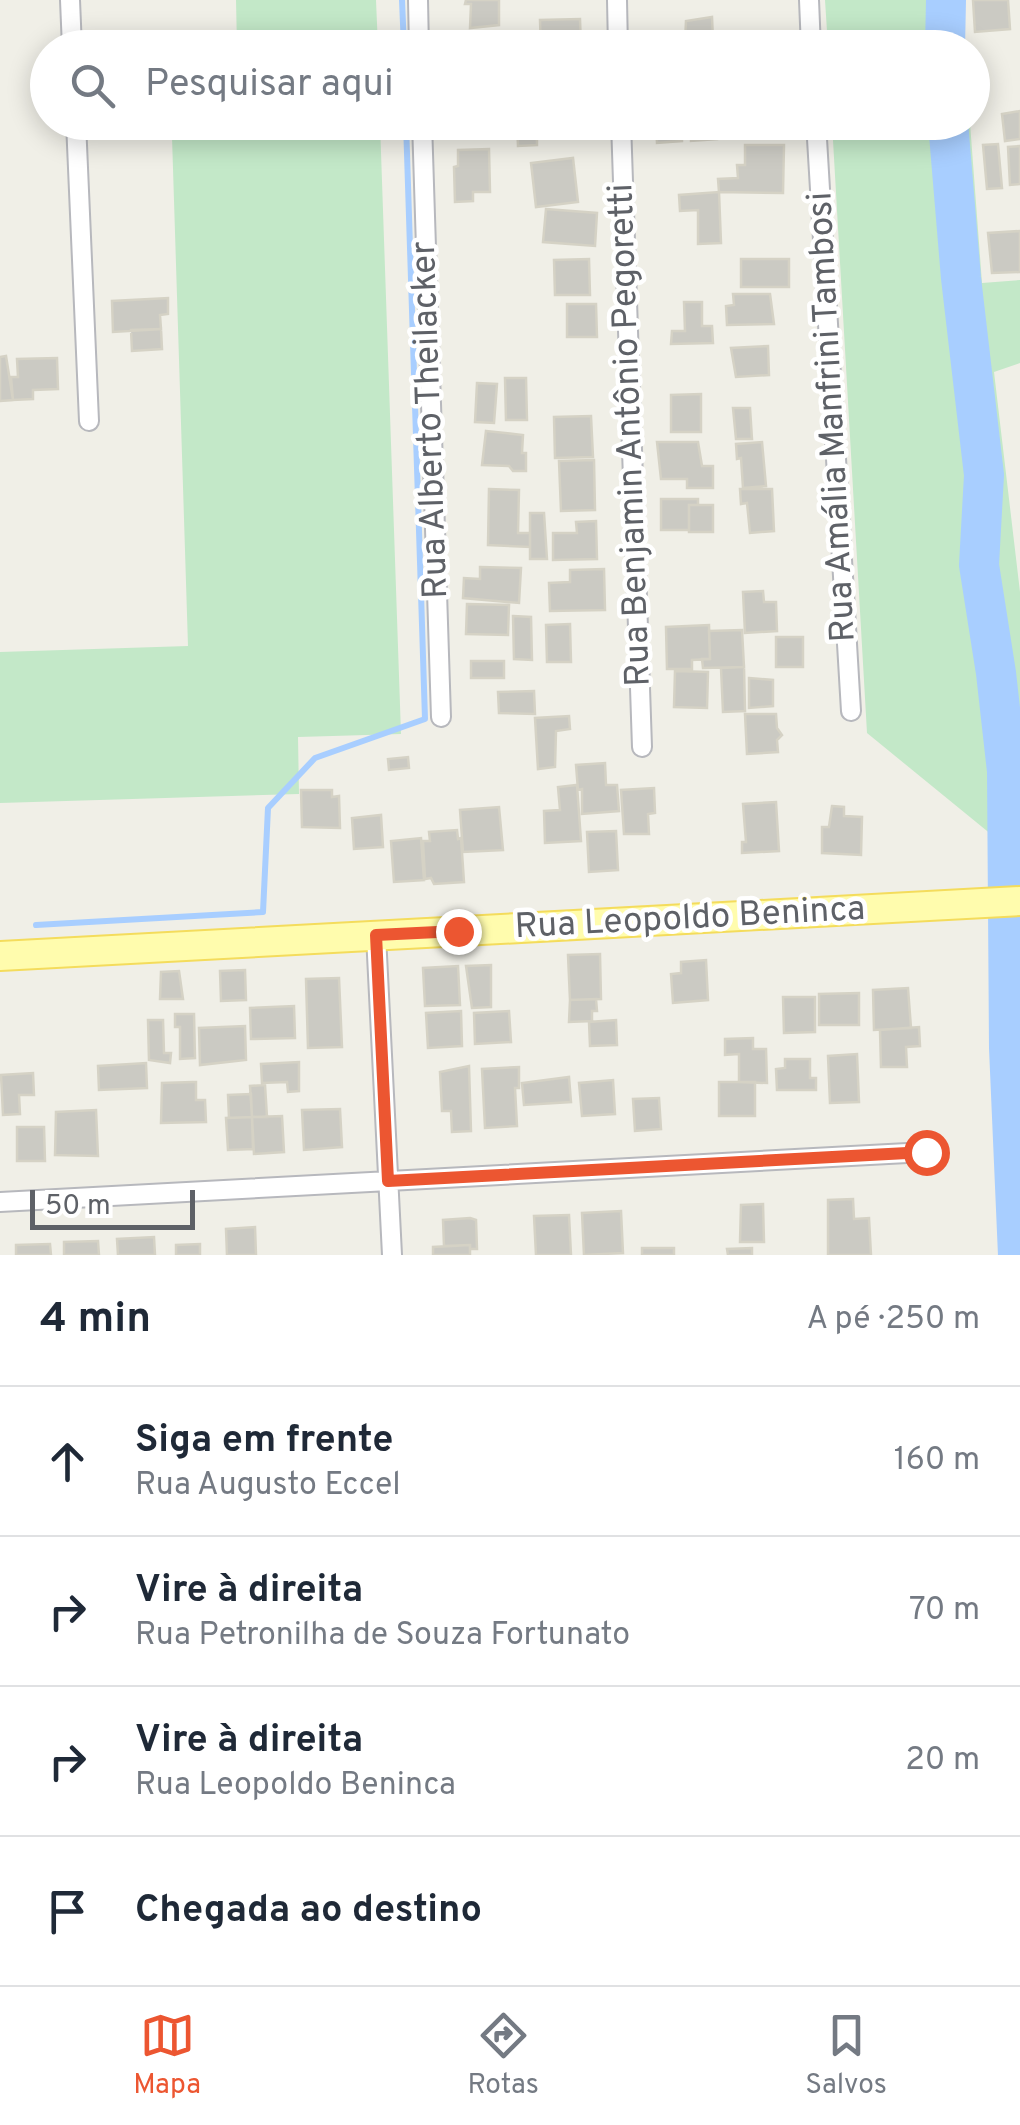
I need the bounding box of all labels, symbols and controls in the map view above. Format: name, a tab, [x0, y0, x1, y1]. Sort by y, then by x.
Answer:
search box	[30, 30, 990, 140]
icon: search	[65, 58, 120, 113]
text: Pesquisar aqui	[145, 61, 394, 110]
street label: Rua Benjamin Antônio Pegoretti	[600, 183, 662, 687]
street label: Rua Amália Manfrini Tambosi	[799, 191, 867, 643]
street label: Rua Alberto Theilacker	[403, 240, 459, 600]
street label: Rua Leopoldo Beninca	[514, 888, 866, 950]
route end	[436, 909, 482, 955]
route start	[904, 1130, 950, 1176]
scale bar	[30, 1185, 195, 1230]
text: 50 m	[45, 1189, 111, 1225]
text: 4 min	[40, 1294, 151, 1347]
text: A pé · 250 m	[807, 1300, 980, 1340]
text: Siga em frente	[135, 1417, 394, 1466]
icon: ahead	[40, 1434, 95, 1489]
text: 160 m	[894, 1441, 980, 1481]
text: Rua Augusto Eccel	[135, 1466, 401, 1506]
text: Vire à direita	[135, 1567, 363, 1616]
icon: right	[40, 1584, 95, 1639]
text: 70 m	[909, 1591, 980, 1631]
text: Rua Petronilha de Souza Fortunato	[135, 1616, 630, 1656]
text: Vire à direita	[135, 1717, 363, 1766]
icon: right	[40, 1734, 95, 1789]
text: 20 m	[905, 1741, 980, 1781]
text: Rua Leopoldo Beninca	[135, 1766, 456, 1806]
icon: arrive	[40, 1884, 95, 1939]
text: Chegada ao destino	[135, 1887, 482, 1936]
tab: Mapa	[133, 2008, 201, 2104]
tab: Rotas	[467, 2008, 539, 2104]
tab: Salvos	[805, 2008, 887, 2104]

